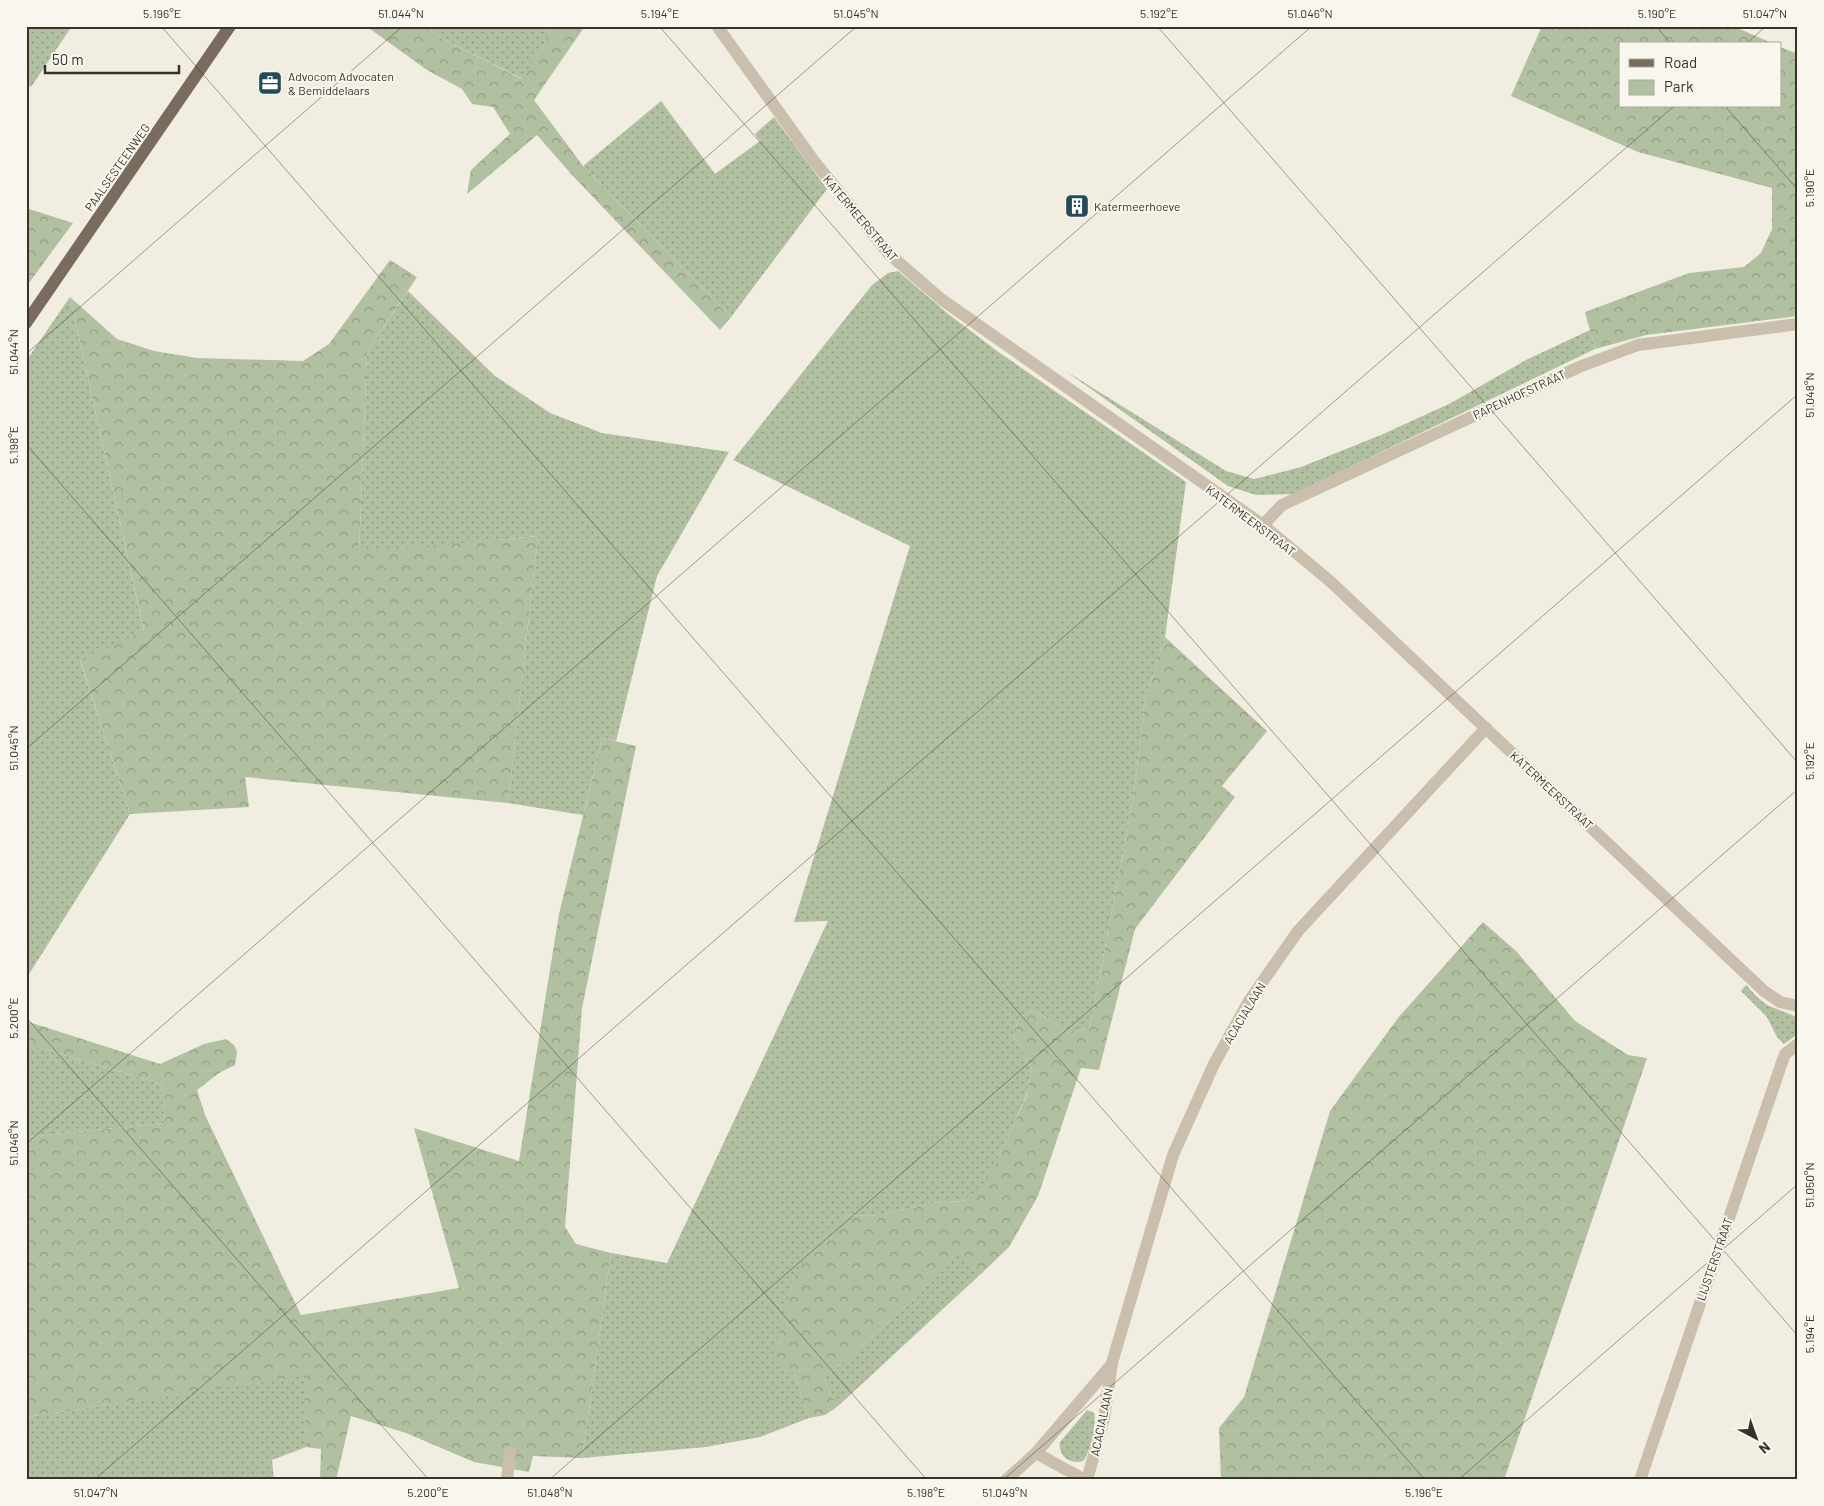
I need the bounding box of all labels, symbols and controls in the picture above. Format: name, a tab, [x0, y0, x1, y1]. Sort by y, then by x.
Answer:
text: 5.196°E	[143, 6, 181, 20]
text: 51.044°N	[378, 6, 424, 20]
text: 5.194°E	[641, 6, 679, 20]
text: 51.045°N	[833, 6, 879, 20]
text: 5.192°E	[1140, 6, 1178, 20]
text: 51.046°N	[1287, 6, 1333, 20]
text: 5.190°E	[1638, 6, 1676, 20]
text: 51.047°N	[1743, 6, 1787, 20]
scale bar	[45, 42, 179, 74]
legend	[1619, 42, 1782, 108]
text: 50 m	[52, 50, 84, 68]
text: Road	[1664, 53, 1697, 71]
place label: Advocom Advocaten & Bemiddelaars	[288, 69, 394, 97]
office icon: Advocom Advocaten & Bemiddelaars	[257, 70, 283, 96]
text: Park	[1664, 77, 1694, 95]
street label: PAALSESTEENWEG	[82, 121, 152, 213]
text: 5.190°E	[1802, 169, 1816, 207]
street label: KATERMEERSTRAAT	[821, 172, 901, 264]
building icon: Katermeerhoeve	[1064, 193, 1090, 219]
place label: Katermeerhoeve	[1094, 199, 1180, 213]
text: 51.044°N	[6, 329, 20, 375]
street label: PAPENHOFSTRAAT	[1470, 366, 1568, 422]
text: 51.048°N	[1802, 372, 1816, 418]
text: 5.198°E	[6, 426, 20, 464]
street label: KATERMEERSTRAAT	[1204, 482, 1298, 558]
text: 51.045°N	[6, 725, 20, 771]
text: 5.192°E	[1802, 742, 1816, 780]
street label: KATERMEERSTRAAT	[1508, 748, 1596, 832]
street label: ACACIALAAN	[1220, 980, 1268, 1046]
text: 5.200°E	[6, 997, 20, 1039]
text: 51.046°N	[6, 1120, 20, 1166]
text: 51.050°N	[1802, 1162, 1816, 1208]
street label: LIJSTERSTRAAT	[1693, 1215, 1735, 1302]
text: 5.194°E	[1802, 1315, 1816, 1353]
street label: ACACIALAAN	[1087, 1387, 1115, 1457]
north arrow	[1732, 1414, 1782, 1464]
text: N	[1756, 1439, 1774, 1458]
text: 51.047°N	[74, 1485, 118, 1499]
text: 5.200°E	[407, 1485, 449, 1499]
text: 51.048°N	[527, 1485, 573, 1499]
text: 5.198°E	[907, 1485, 945, 1499]
text: 51.049°N	[982, 1485, 1028, 1499]
text: 5.196°E	[1405, 1485, 1443, 1499]

